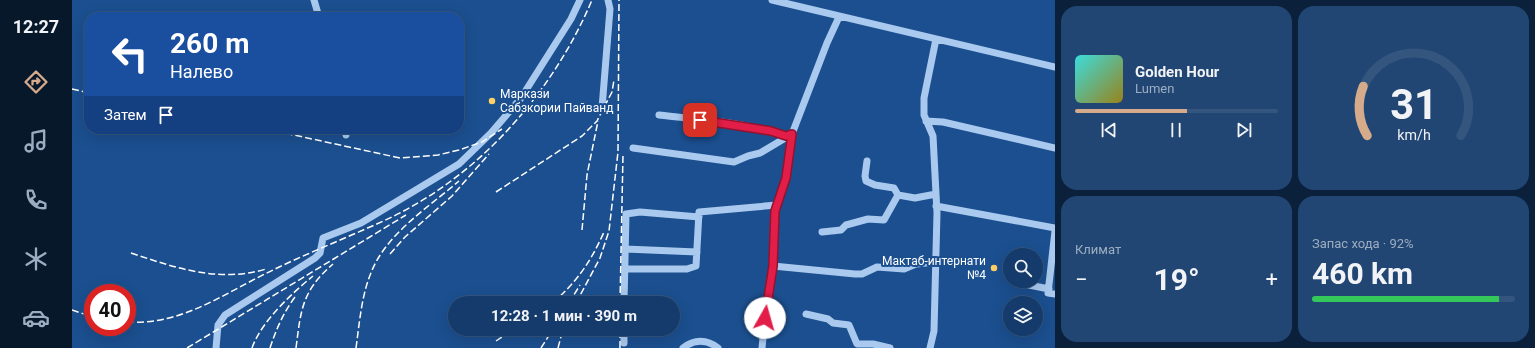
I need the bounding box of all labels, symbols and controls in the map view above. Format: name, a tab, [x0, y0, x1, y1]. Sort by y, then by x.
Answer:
text: 12:27	[13, 16, 59, 37]
text: 260 m	[170, 27, 249, 60]
icon: left	[104, 28, 156, 80]
text: Налево	[170, 61, 233, 82]
text: Golden Hour	[1135, 63, 1219, 81]
icon: directions	[22, 68, 50, 96]
text: 31	[1390, 80, 1437, 129]
text: Lumen	[1135, 81, 1174, 96]
place label: Маркази Сабзкории Пайванд	[500, 87, 613, 115]
marker: Маркази Сабзкории Пайванд	[487, 96, 497, 106]
pin	[683, 103, 717, 137]
icon: arrive	[155, 104, 177, 126]
text: Затем	[104, 106, 147, 124]
icon: arrive	[689, 109, 711, 131]
icon: previous	[1098, 119, 1120, 141]
icon: pause	[1165, 119, 1187, 141]
icon: next	[1233, 119, 1255, 141]
icon: music	[22, 127, 50, 155]
text: km/h	[1397, 127, 1430, 143]
icon: phone	[22, 186, 50, 214]
text: Запас хода · 92%	[1312, 236, 1414, 251]
text: Климат	[1075, 242, 1121, 257]
icon: climate	[22, 245, 50, 273]
map controls	[1003, 248, 1043, 336]
button: search	[1003, 248, 1043, 288]
place label: Мактаб-интернати №4	[882, 254, 986, 282]
text: 460 km	[1312, 256, 1413, 291]
text: 19°	[1153, 262, 1200, 297]
marker: Мактаб-интернати №4	[989, 263, 999, 273]
text: −	[1075, 267, 1088, 292]
text: +	[1266, 267, 1278, 292]
speed limit sign: 40	[84, 284, 136, 336]
button: layers	[1003, 296, 1043, 336]
position arrow	[744, 297, 786, 339]
icon: car	[22, 304, 50, 332]
text: 12:28 · 1 мин · 390 m	[491, 307, 637, 325]

